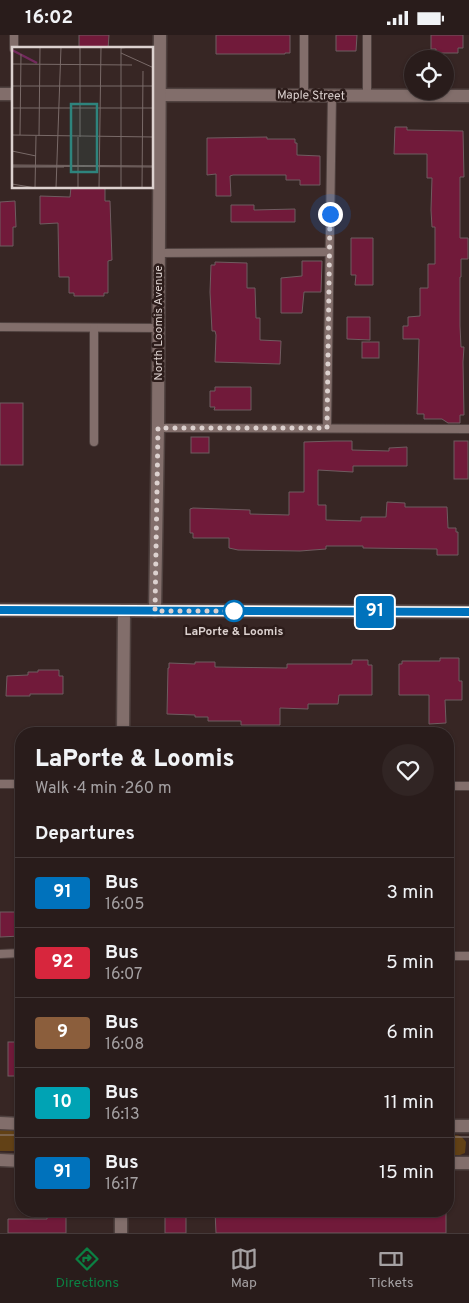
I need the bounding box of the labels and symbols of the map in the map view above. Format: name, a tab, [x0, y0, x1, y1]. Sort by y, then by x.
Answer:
inset map	[12, 47, 154, 189]
street label: Maple Street	[277, 87, 345, 105]
your location	[318, 202, 343, 227]
street label: North Loomis Avenue	[151, 265, 167, 381]
line badge: 91	[352, 596, 398, 628]
marker: LaPorte & Loomis	[223, 600, 245, 622]
place label: LaPorte & Loomis	[185, 624, 283, 640]

